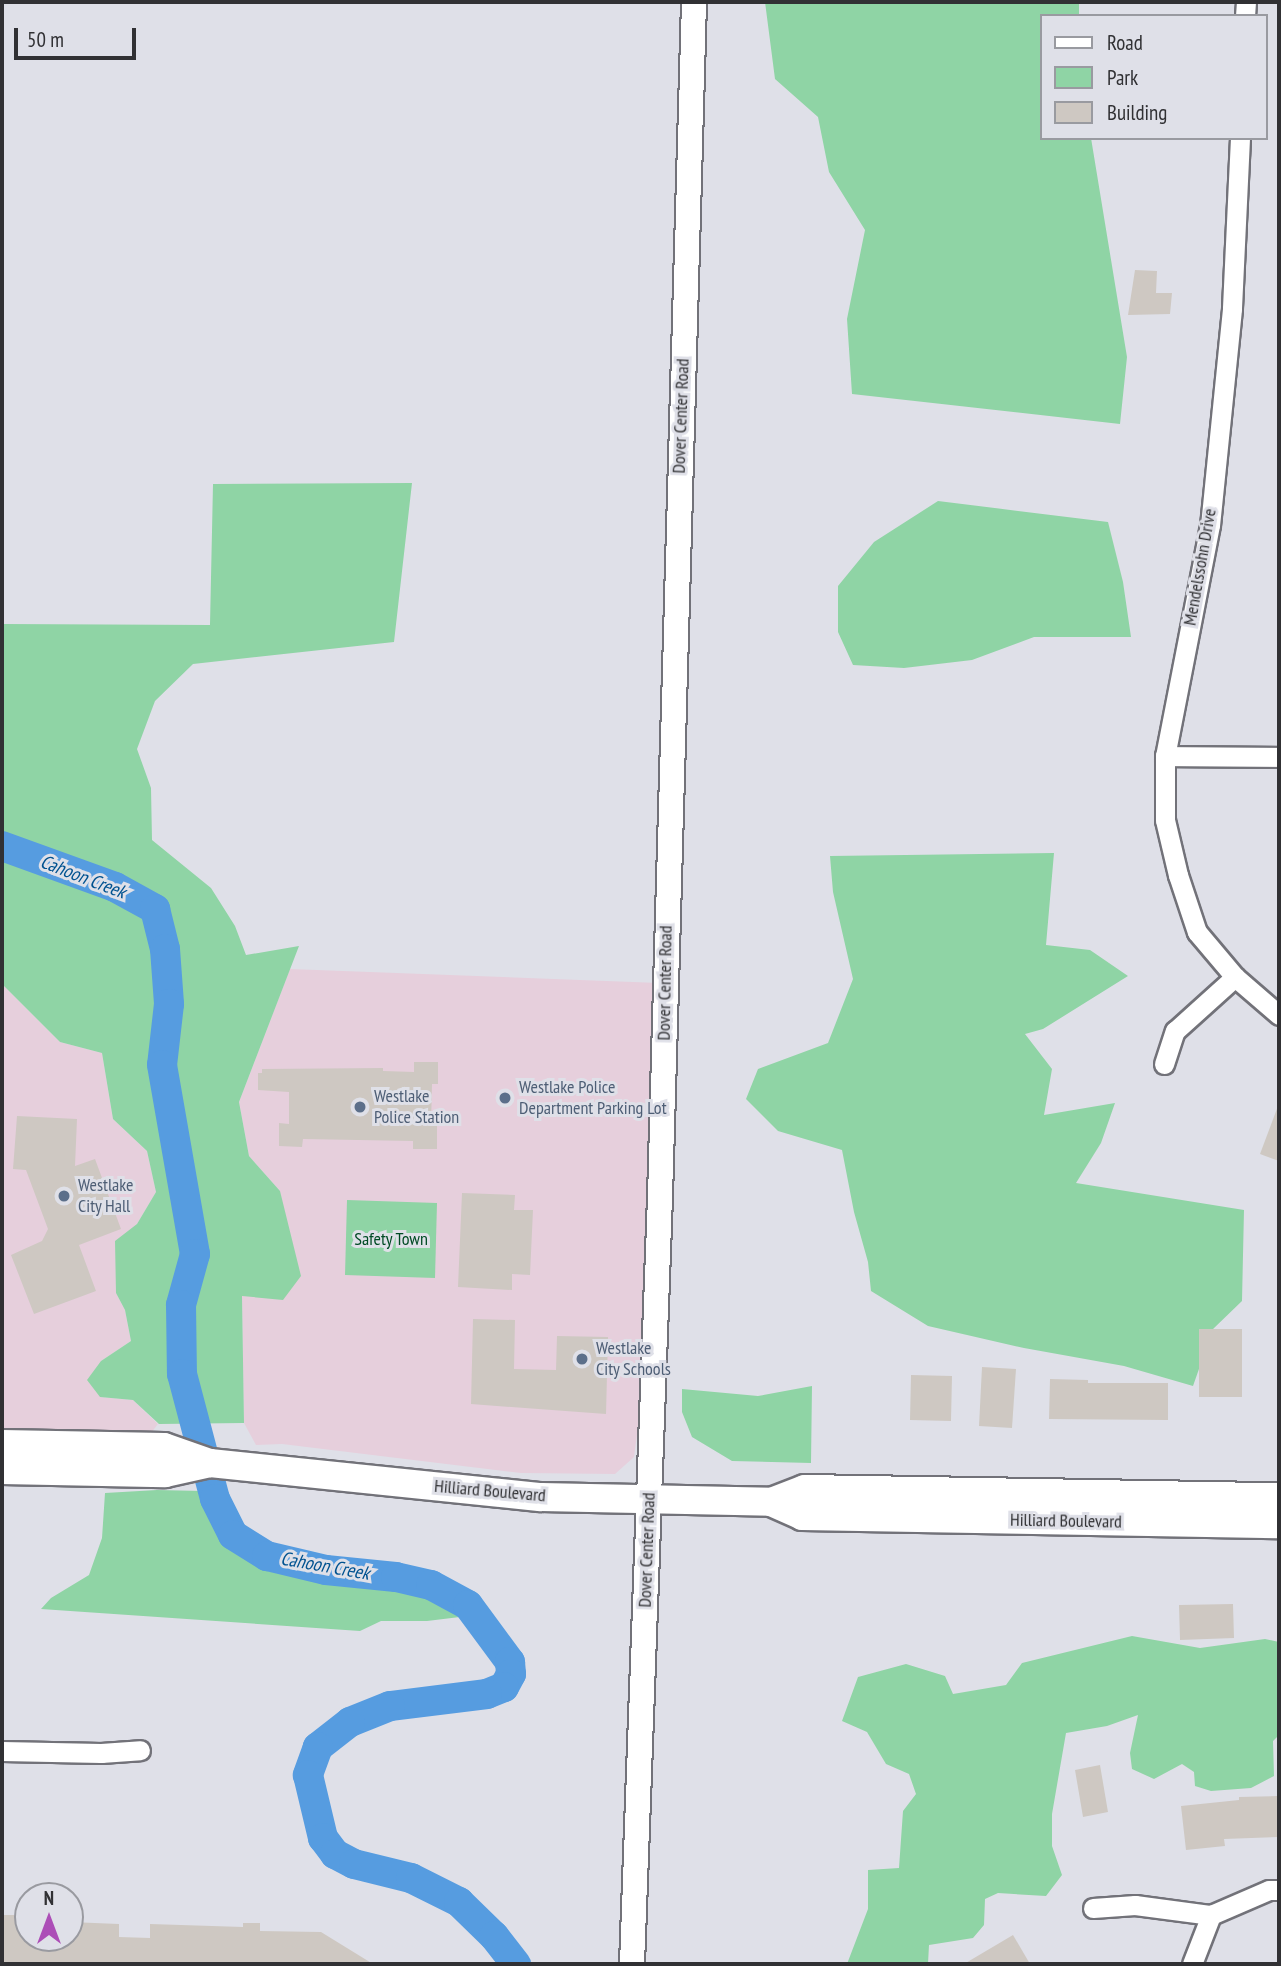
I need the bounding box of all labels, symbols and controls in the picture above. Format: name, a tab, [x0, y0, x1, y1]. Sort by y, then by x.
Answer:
scale bar	[18, 14, 140, 58]
legend	[1040, 14, 1267, 140]
text: 50 m	[27, 26, 64, 53]
text: Road	[1107, 29, 1143, 56]
text: Park	[1107, 64, 1138, 91]
text: Building	[1107, 99, 1167, 126]
street label: Dover Center Road	[668, 358, 694, 474]
street label: Mendelssohn Drive	[1179, 507, 1221, 627]
water label: Cahoon Creek	[37, 850, 129, 904]
street label: Dover Center Road	[653, 925, 677, 1041]
place label: Westlake Police Department Parking Lot	[519, 1077, 667, 1120]
place label: Westlake Police Station	[374, 1086, 459, 1128]
marker: Westlake Police Department Parking Lot	[497, 1090, 513, 1106]
marker: Westlake Police Station	[352, 1099, 368, 1115]
place label: Westlake City Hall	[78, 1175, 134, 1218]
marker: Westlake City Hall	[56, 1188, 72, 1204]
park label: Safety Town	[354, 1228, 428, 1250]
place label: Westlake City Schools	[596, 1338, 671, 1380]
marker: Westlake City Schools	[574, 1351, 590, 1367]
street label: Hilliard Boulevard	[433, 1475, 547, 1507]
street label: Dover Center Road	[634, 1492, 660, 1608]
street label: Hilliard Boulevard	[1010, 1509, 1122, 1533]
water label: Cahoon Creek	[279, 1547, 371, 1585]
north arrow	[14, 1882, 84, 1952]
text: N	[44, 1886, 54, 1910]

